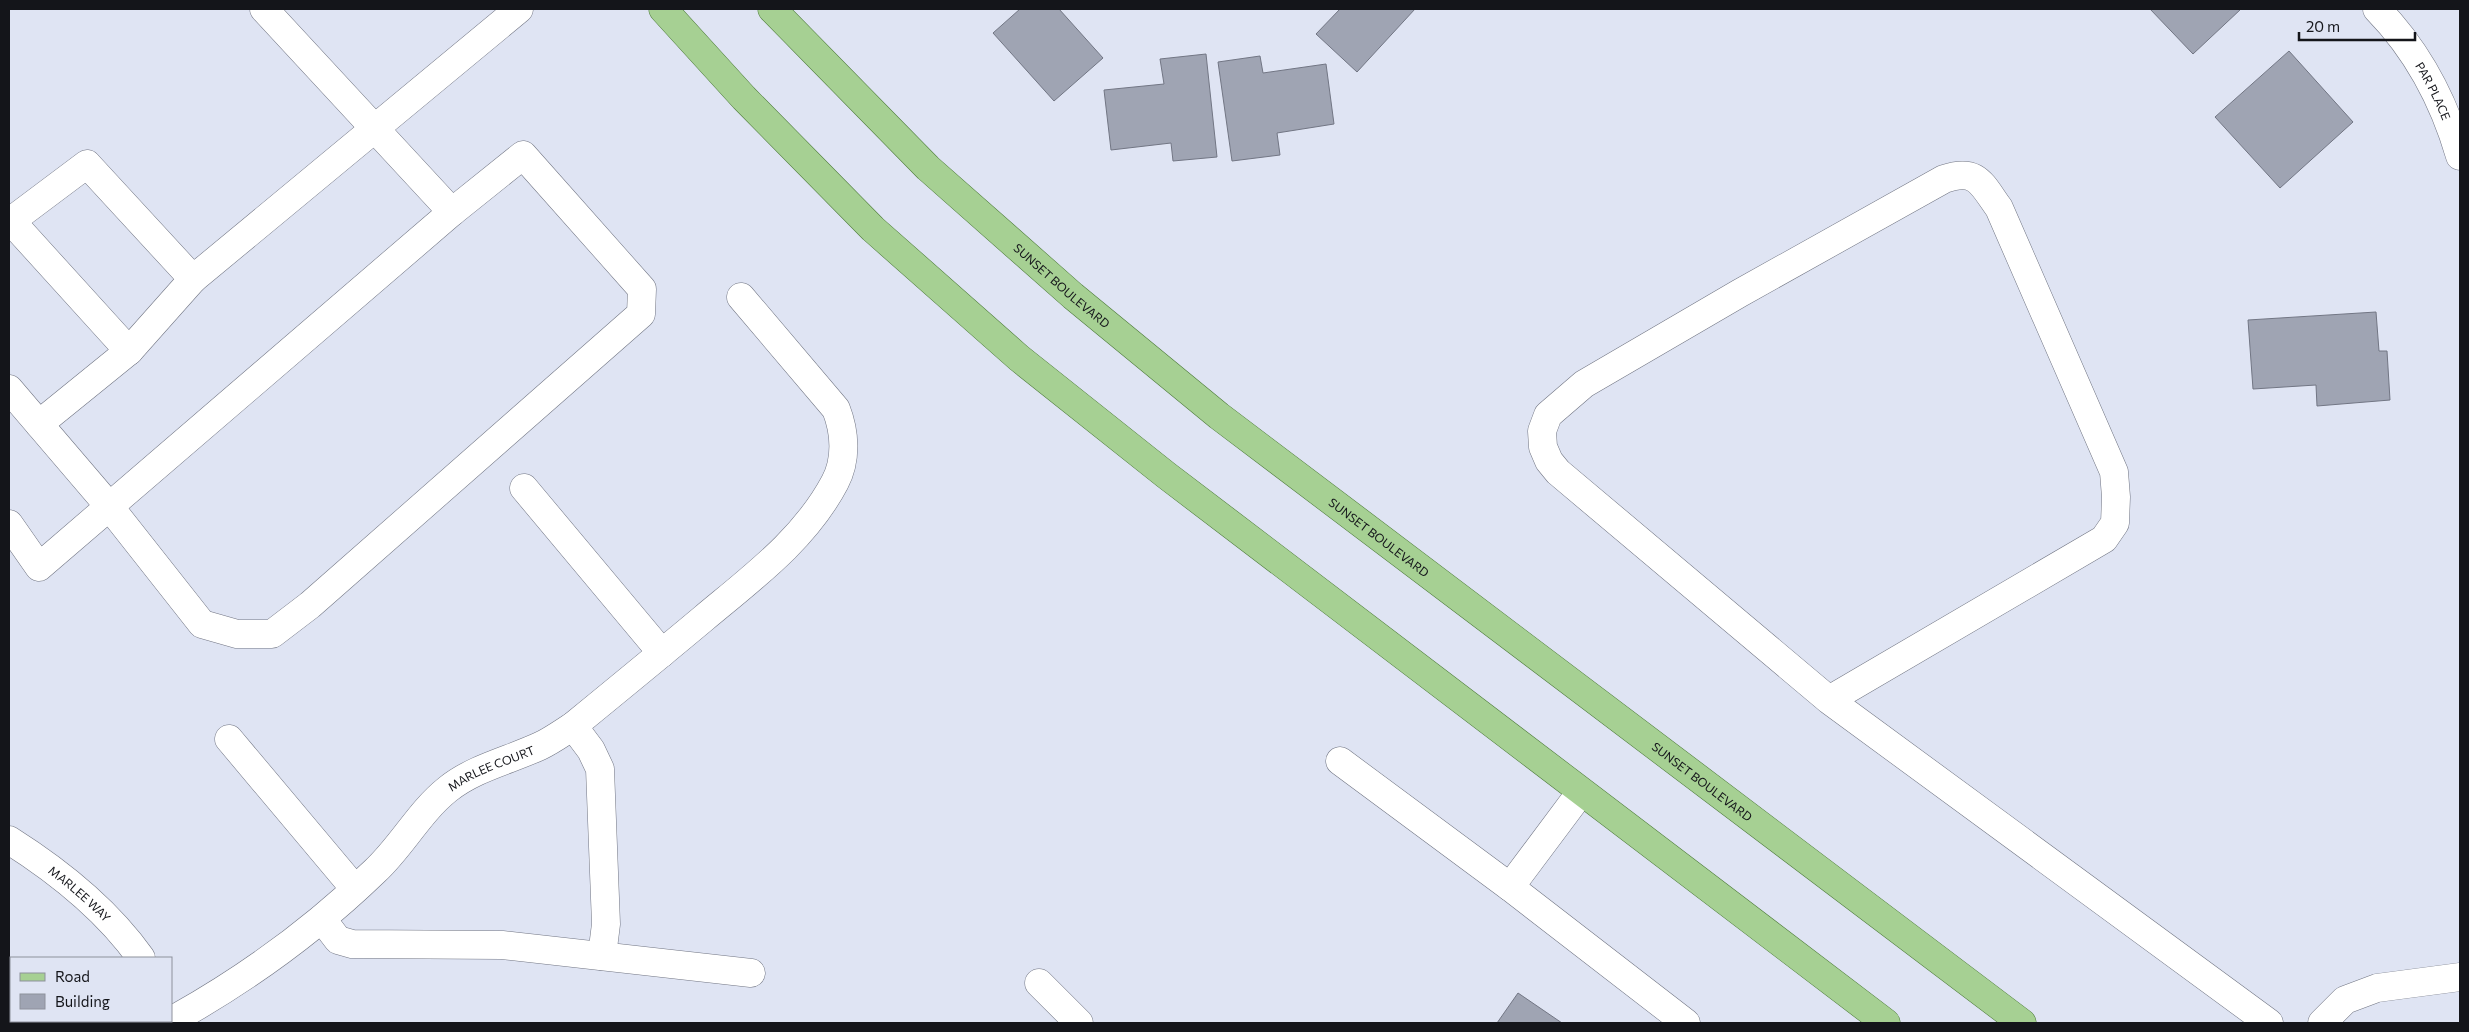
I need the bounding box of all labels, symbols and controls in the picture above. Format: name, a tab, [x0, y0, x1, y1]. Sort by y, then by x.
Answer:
scale bar	[2299, 10, 2415, 42]
text: 20 m	[2306, 17, 2340, 35]
street label: PAR PLACE	[2413, 59, 2454, 122]
street label: SUNSET BOULEVARD	[1011, 240, 1113, 331]
street label: SUNSET BOULEVARD	[1326, 495, 1432, 580]
street label: SUNSET BOULEVARD	[1649, 739, 1755, 824]
street label: MARLEE COURT	[445, 742, 537, 794]
street label: MARLEE WAY	[46, 863, 114, 924]
legend	[10, 957, 172, 1022]
text: Road	[55, 967, 90, 985]
text: Building	[55, 992, 110, 1010]

